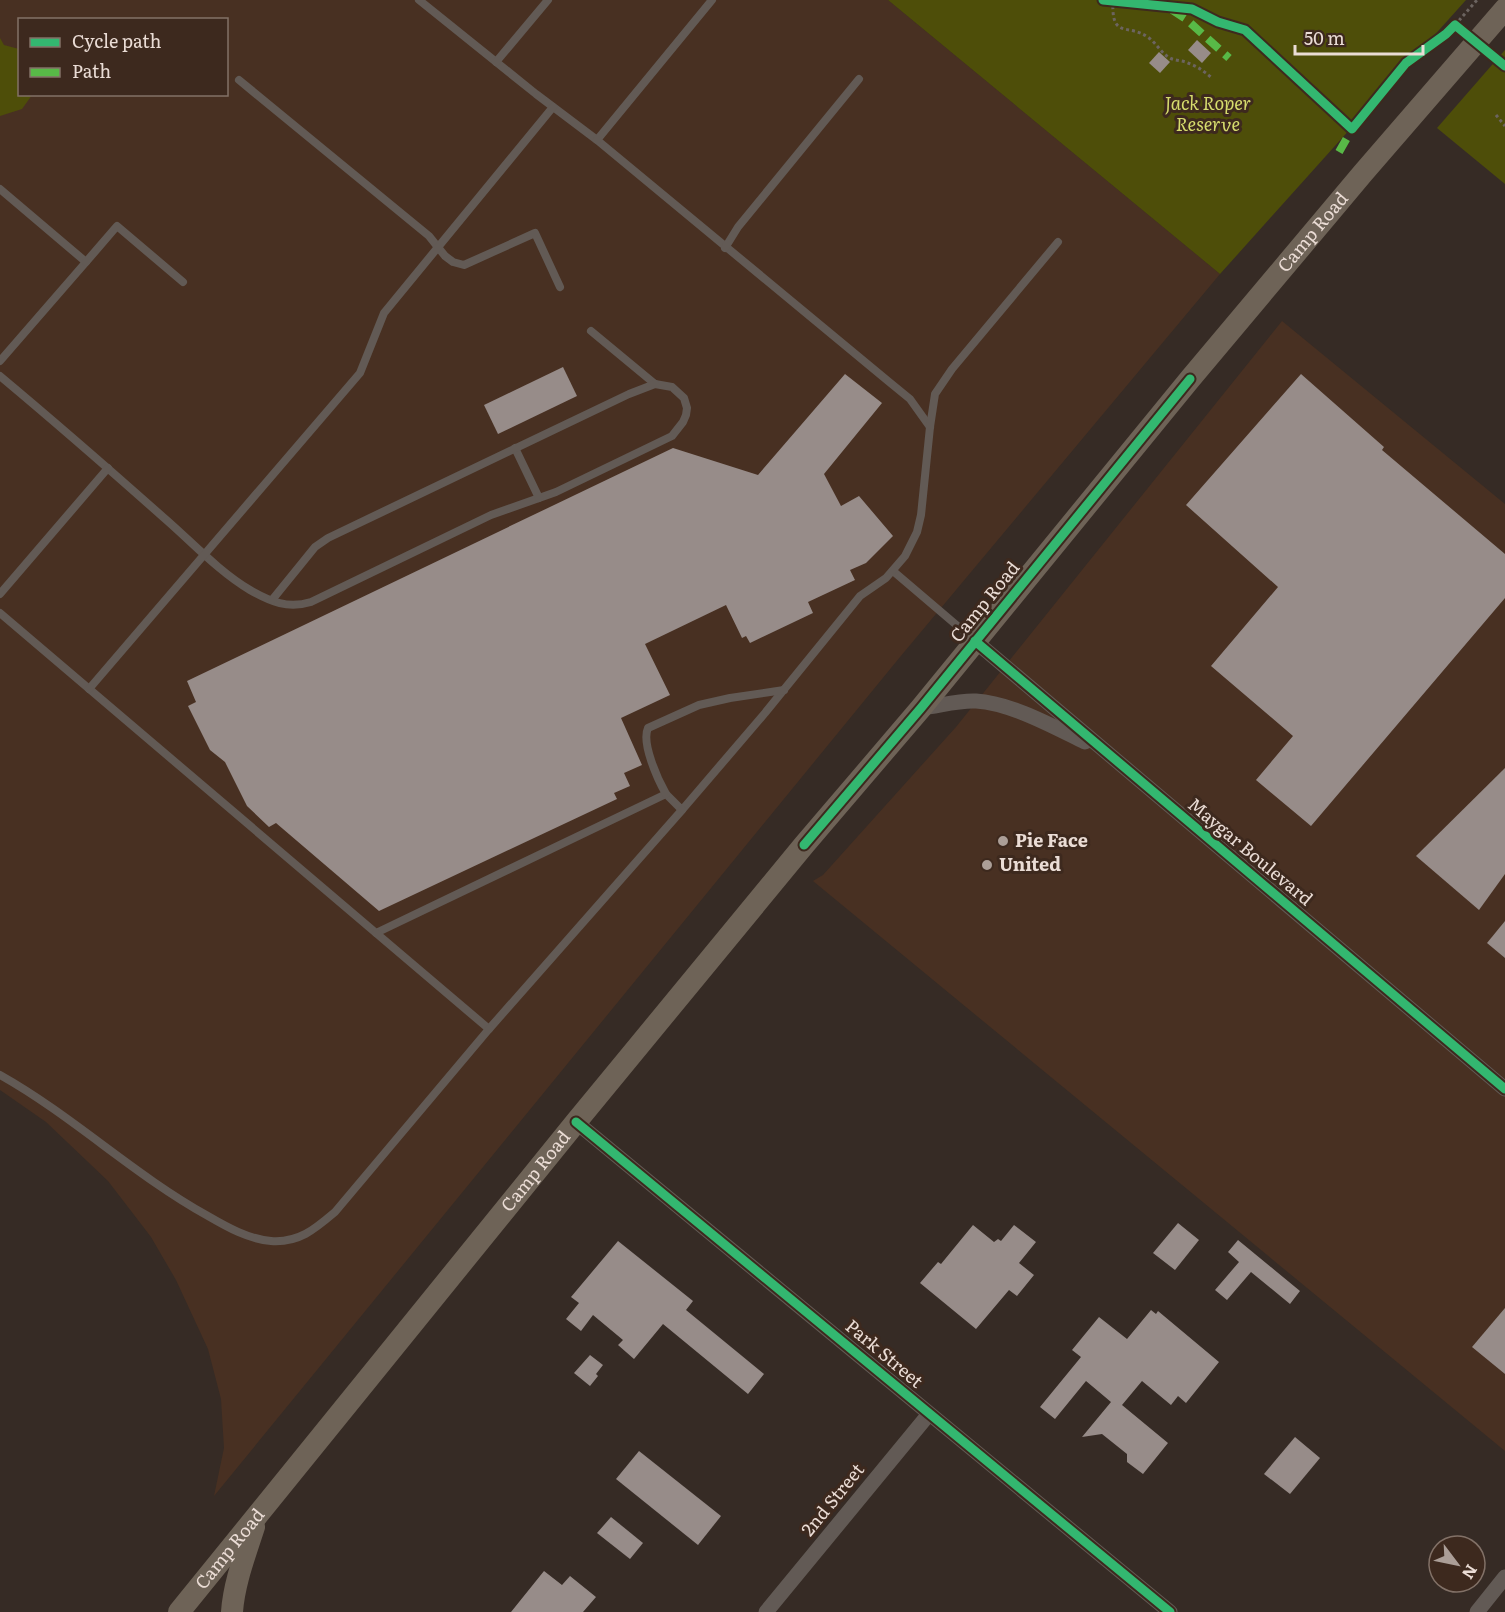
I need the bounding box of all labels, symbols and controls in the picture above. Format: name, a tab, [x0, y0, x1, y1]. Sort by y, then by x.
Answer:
legend	[18, 18, 228, 96]
scale bar	[1295, 18, 1422, 56]
text: 50 m	[1304, 24, 1345, 51]
text: Cycle path	[72, 27, 161, 54]
text: Path	[72, 57, 111, 84]
park label: Jack Roper Reserve	[1165, 89, 1251, 137]
street label: Camp Road	[1270, 185, 1354, 277]
street label: Camp Road	[943, 555, 1025, 647]
street label: Maygar Boulevard	[1183, 790, 1319, 911]
place label: Pie Face	[1015, 826, 1088, 853]
marker: Pie Face	[996, 834, 1010, 848]
place label: United	[999, 850, 1061, 877]
marker: United	[980, 858, 994, 872]
street label: Camp Road	[494, 1124, 576, 1217]
street label: Park Street	[840, 1312, 930, 1394]
street label: 2nd Street	[794, 1456, 870, 1541]
street label: Camp Road	[188, 1502, 270, 1595]
north arrow	[1427, 1534, 1487, 1594]
text: N	[1457, 1560, 1484, 1585]

